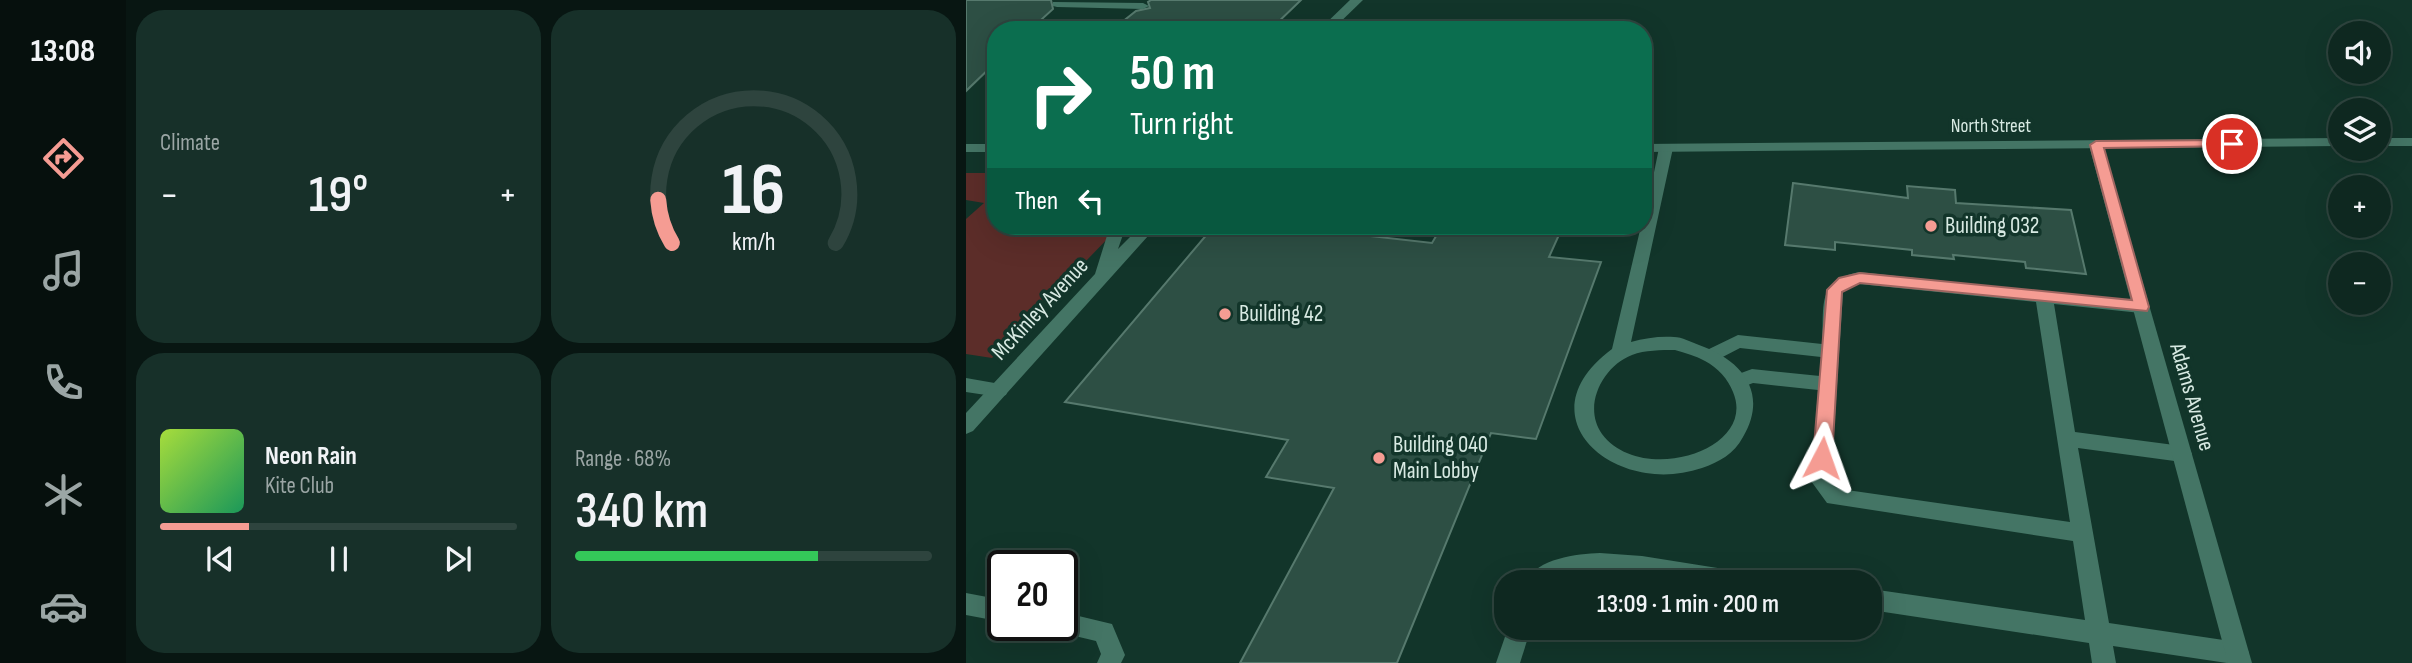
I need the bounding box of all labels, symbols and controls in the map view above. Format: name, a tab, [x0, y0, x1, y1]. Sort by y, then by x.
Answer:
map controls	[2328, 21, 2391, 315]
button: sound	[2328, 21, 2391, 84]
text: 13:08	[31, 32, 95, 71]
text: 50 m	[1130, 45, 1215, 104]
icon: right	[1015, 49, 1106, 140]
button: layers	[2328, 98, 2391, 161]
text: Turn right	[1130, 105, 1234, 144]
pin	[2202, 114, 2262, 174]
street label: North Street	[1951, 115, 2031, 138]
icon: arrive	[2213, 125, 2251, 163]
text: Climate	[160, 129, 220, 157]
icon: directions	[39, 134, 88, 183]
text: 16	[722, 147, 785, 235]
text: 19°	[309, 164, 368, 227]
text: −	[160, 173, 179, 218]
text: +	[498, 173, 517, 218]
button: +	[2328, 175, 2391, 238]
icon: left	[1072, 182, 1110, 220]
text: Then	[1015, 186, 1058, 217]
place label: Building 032	[1945, 212, 2039, 240]
marker: Building 032	[1923, 218, 1939, 234]
text: km/h	[732, 226, 775, 257]
icon: music	[39, 246, 88, 295]
street label: McKinley Avenue	[986, 252, 1094, 366]
button: −	[2328, 252, 2391, 315]
place label: Building 42	[1239, 300, 1323, 328]
marker: Building 42	[1217, 306, 1233, 322]
street label: Adams Avenue	[2163, 339, 2221, 454]
icon: phone	[39, 358, 88, 407]
position arrow	[1785, 421, 1859, 495]
place label: Building 040 Main Lobby	[1393, 431, 1488, 485]
text: Neon Rain	[265, 441, 357, 472]
text: Range · 68%	[575, 445, 671, 473]
marker: Building 040 Main Lobby	[1371, 450, 1387, 466]
icon: climate	[39, 470, 88, 519]
text: Kite Club	[265, 472, 334, 500]
text: 340 km	[575, 480, 708, 543]
icon: previous	[201, 540, 239, 578]
icon: pause	[320, 540, 358, 578]
icon: next	[439, 540, 477, 578]
speed limit sign: 20	[987, 550, 1078, 641]
icon: car	[39, 582, 88, 631]
text: 13:09 · 1 min · 200 m	[1597, 589, 1779, 620]

